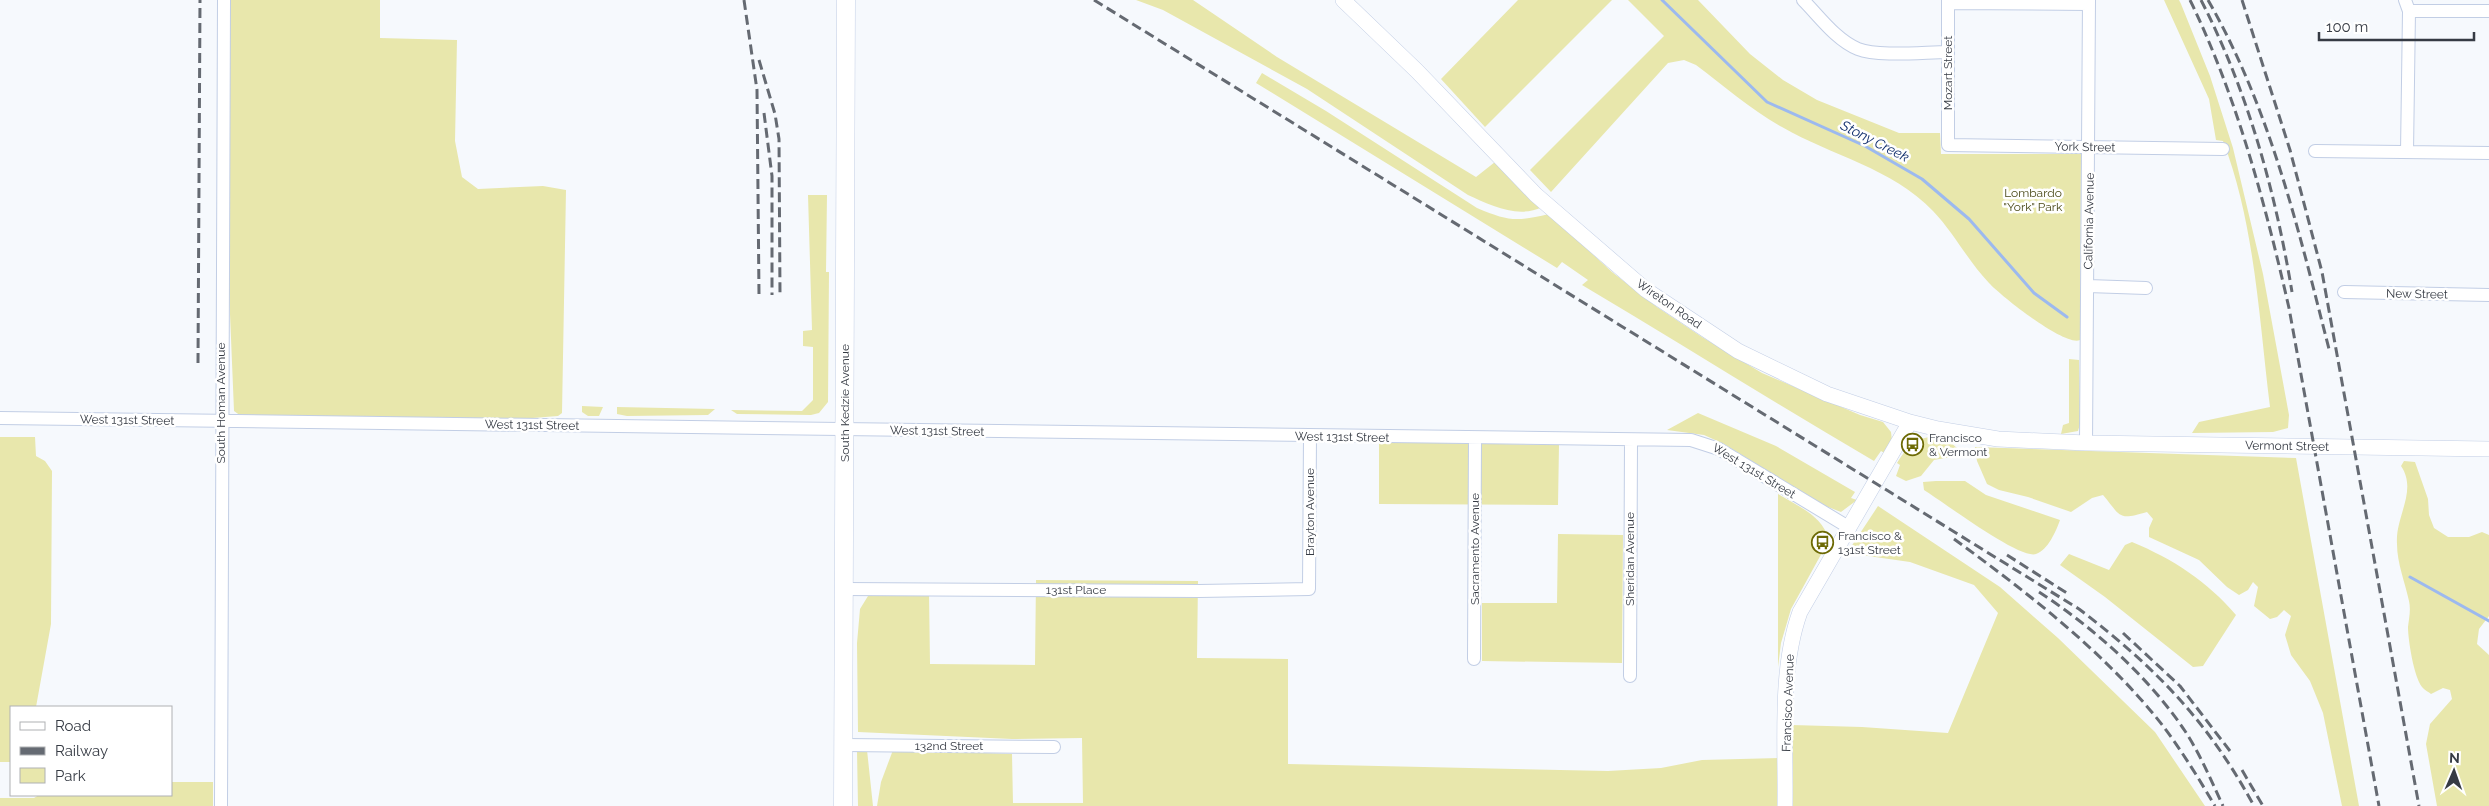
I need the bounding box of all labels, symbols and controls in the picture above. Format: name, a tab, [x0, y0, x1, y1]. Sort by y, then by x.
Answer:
scale bar	[2319, 10, 2474, 42]
text: 100 m	[2326, 18, 2368, 36]
street label: Mozart Street	[1941, 36, 1955, 110]
water label: Stony Creek	[1837, 117, 1912, 165]
street label: York Street	[2054, 139, 2116, 155]
street label: California Avenue	[2081, 173, 2097, 269]
park label: Lombardo "York" Park	[2004, 186, 2063, 214]
street label: Wireton Road	[1634, 276, 1704, 332]
street label: New Street	[2386, 286, 2448, 302]
street label: South Homan Avenue	[214, 343, 228, 463]
street label: South Kedzie Avenue	[838, 344, 852, 462]
street label: West 131st Street	[80, 412, 174, 428]
street label: West 131st Street	[485, 417, 579, 433]
street label: West 131st Street	[890, 423, 984, 439]
street label: West 131st Street	[1295, 429, 1389, 445]
place label: Francisco & Vermont	[1929, 431, 1987, 459]
bus stop icon: Francisco & Vermont	[1901, 433, 1925, 457]
street label: Vermont Street	[2245, 438, 2329, 454]
street label: West 131st Street	[1710, 441, 1798, 501]
street label: Brayton Avenue	[1303, 468, 1317, 556]
street label: Sacramento Avenue	[1468, 493, 1482, 605]
street label: Sheridan Avenue	[1623, 512, 1637, 606]
place label: Francisco & 131st Street	[1838, 529, 1902, 557]
bus stop icon: Francisco & 131st Street	[1810, 531, 1834, 555]
street label: 131st Place	[1046, 583, 1106, 597]
street label: Francisco Avenue	[1779, 654, 1797, 752]
legend	[10, 706, 172, 796]
text: Road	[55, 717, 91, 735]
street label: 132nd Street	[915, 739, 983, 753]
text: Railway	[55, 742, 108, 760]
north arrow	[2429, 746, 2479, 796]
text: N	[2449, 750, 2460, 766]
text: Park	[55, 767, 86, 785]

